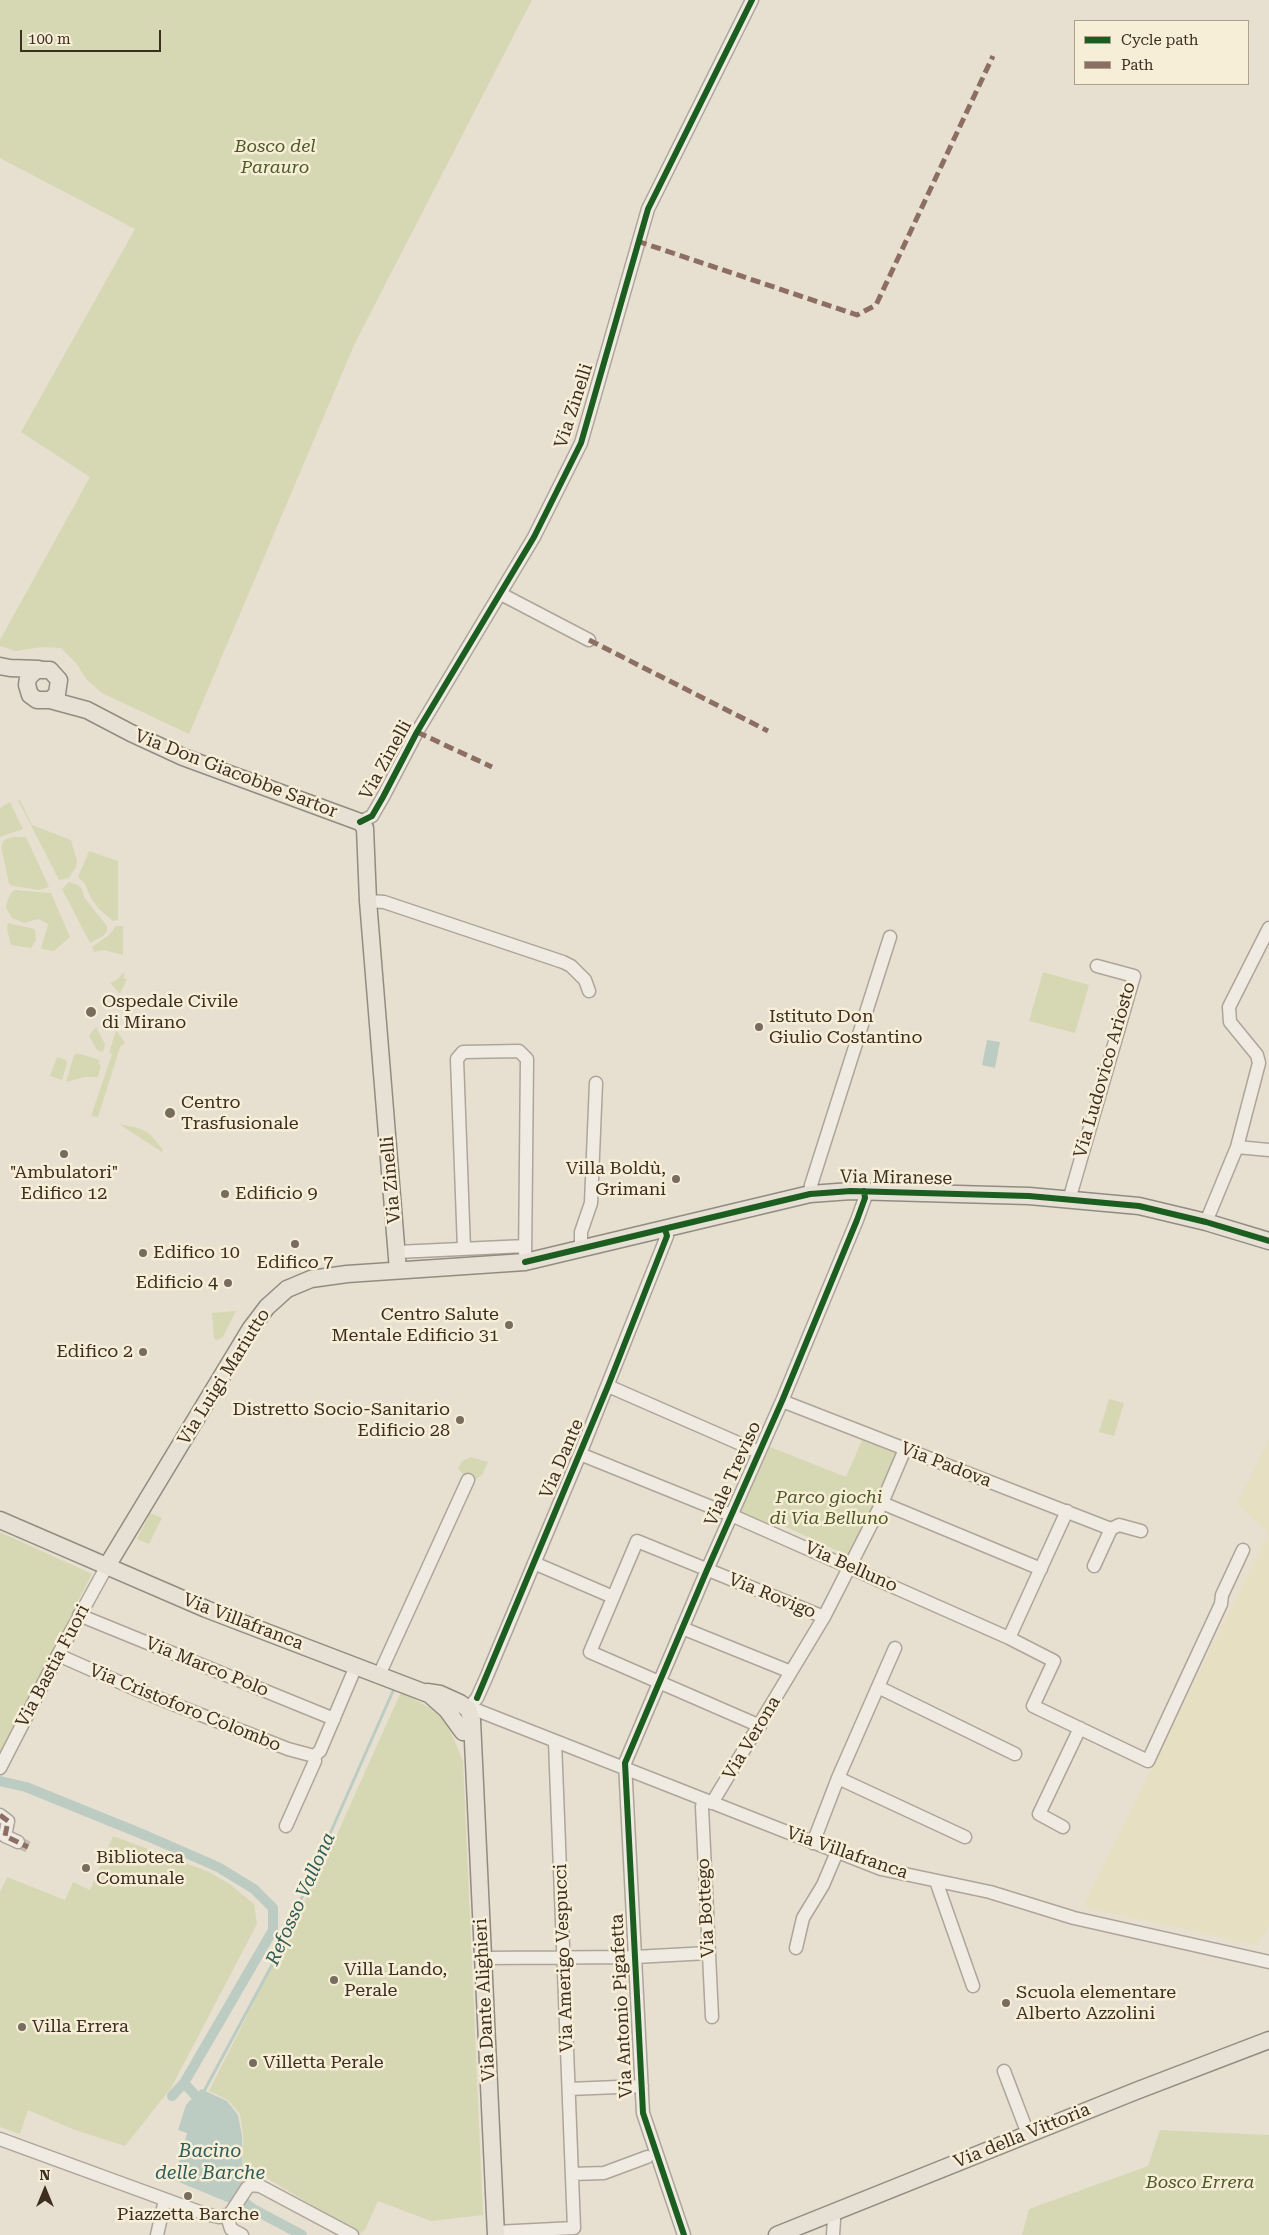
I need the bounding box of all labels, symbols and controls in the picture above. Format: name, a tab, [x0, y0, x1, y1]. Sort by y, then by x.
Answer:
scale bar	[22, 20, 164, 52]
legend	[1074, 20, 1249, 85]
text: 100 m	[28, 30, 71, 48]
text: Cycle path	[1121, 31, 1198, 49]
text: Path	[1121, 56, 1154, 74]
park label: Bosco del Parauro	[234, 136, 316, 178]
street label: Via Zinelli	[550, 361, 598, 451]
street label: Via Zinelli	[355, 716, 417, 804]
street label: Via Don Giacobbe Sartor	[132, 725, 340, 823]
street label: Via Ludovico Ariosto	[1070, 980, 1140, 1160]
place label: Ospedale Civile di Mirano	[102, 991, 238, 1034]
marker: Ospedale Civile di Mirano	[84, 1005, 98, 1019]
place label: Istituto Don Giulio Costantino	[769, 1006, 923, 1048]
marker: Istituto Don Giulio Costantino	[753, 1021, 765, 1033]
place label: Centro Trasfusionale	[181, 1092, 299, 1134]
marker: Centro Trasfusionale	[163, 1106, 177, 1120]
street label: Via Zinelli	[376, 1135, 406, 1225]
marker: "Ambulatori" Edifico 12	[58, 1148, 70, 1160]
place label: Villa Boldù, Grimani	[566, 1158, 666, 1200]
place label: "Ambulatori" Edifico 12	[10, 1162, 118, 1204]
street label: Via Miranese	[840, 1166, 952, 1190]
marker: Villa Boldù, Grimani	[670, 1173, 682, 1185]
place label: Edificio 9	[235, 1183, 318, 1205]
marker: Edificio 9	[219, 1188, 231, 1200]
marker: Edifico 7	[289, 1238, 301, 1250]
place label: Edifico 10	[153, 1242, 240, 1264]
marker: Edifico 10	[137, 1247, 149, 1259]
place label: Edifico 7	[257, 1252, 333, 1274]
place label: Edificio 4	[135, 1272, 218, 1294]
marker: Edificio 4	[222, 1277, 234, 1289]
place label: Centro Salute Mentale Edificio 31	[332, 1304, 499, 1346]
street label: Via Luigi Mariutto	[173, 1305, 275, 1449]
marker: Centro Salute Mentale Edificio 31	[503, 1319, 515, 1331]
place label: Edifico 2	[56, 1341, 133, 1363]
marker: Edifico 2	[137, 1346, 149, 1358]
place label: Distretto Socio-Sanitario Edificio 28	[233, 1399, 450, 1442]
marker: Distretto Socio-Sanitario Edificio 28	[454, 1414, 466, 1426]
street label: Via Dante	[536, 1416, 588, 1502]
street label: Viale Treviso	[700, 1418, 766, 1530]
street label: Via Padova	[898, 1438, 994, 1492]
park label: Parco giochi di Via Belluno	[769, 1487, 889, 1530]
street label: Via Belluno	[801, 1537, 901, 1597]
street label: Via Rovigo	[725, 1569, 819, 1623]
street label: Via Villafranca	[180, 1589, 306, 1655]
street label: Via Bastia Fuori	[12, 1601, 94, 1731]
street label: Via Marco Polo	[142, 1632, 272, 1702]
street label: Via Cristoforo Colombo	[86, 1660, 284, 1756]
street label: Via Verona	[719, 1692, 785, 1784]
street label: Via Villafranca	[783, 1822, 911, 1884]
water label: Refosso Vallona	[262, 1829, 340, 1969]
place label: Biblioteca Comunale	[96, 1847, 184, 1890]
street label: Via Bottego	[693, 1858, 719, 1958]
marker: Biblioteca Comunale	[80, 1862, 92, 1874]
street label: Via Amerigo Vespucci	[550, 1863, 578, 2053]
street label: Via Antonio Pigafetta	[606, 1913, 638, 2099]
street label: Via Dante Alighieri	[470, 1918, 500, 2082]
place label: Villa Lando, Perale	[344, 1959, 447, 2002]
marker: Villa Lando, Perale	[328, 1974, 340, 1986]
place label: Scuola elementare Alberto Azzolini	[1016, 1982, 1176, 2025]
marker: Scuola elementare Alberto Azzolini	[1000, 1997, 1012, 2009]
place label: Villa Errera	[32, 2016, 129, 2038]
marker: Villa Errera	[16, 2021, 28, 2033]
place label: Villetta Perale	[263, 2052, 384, 2074]
marker: Villetta Perale	[247, 2057, 259, 2069]
street label: Via della Vittoria	[951, 2099, 1093, 2173]
water label: Bacino delle Barche	[155, 2140, 265, 2184]
north arrow	[20, 2165, 70, 2215]
text: N	[40, 2167, 50, 2183]
park label: Bosco Errera	[1146, 2172, 1254, 2194]
marker: Piazzetta Barche	[182, 2190, 194, 2202]
place label: Piazzetta Barche	[117, 2204, 259, 2226]

